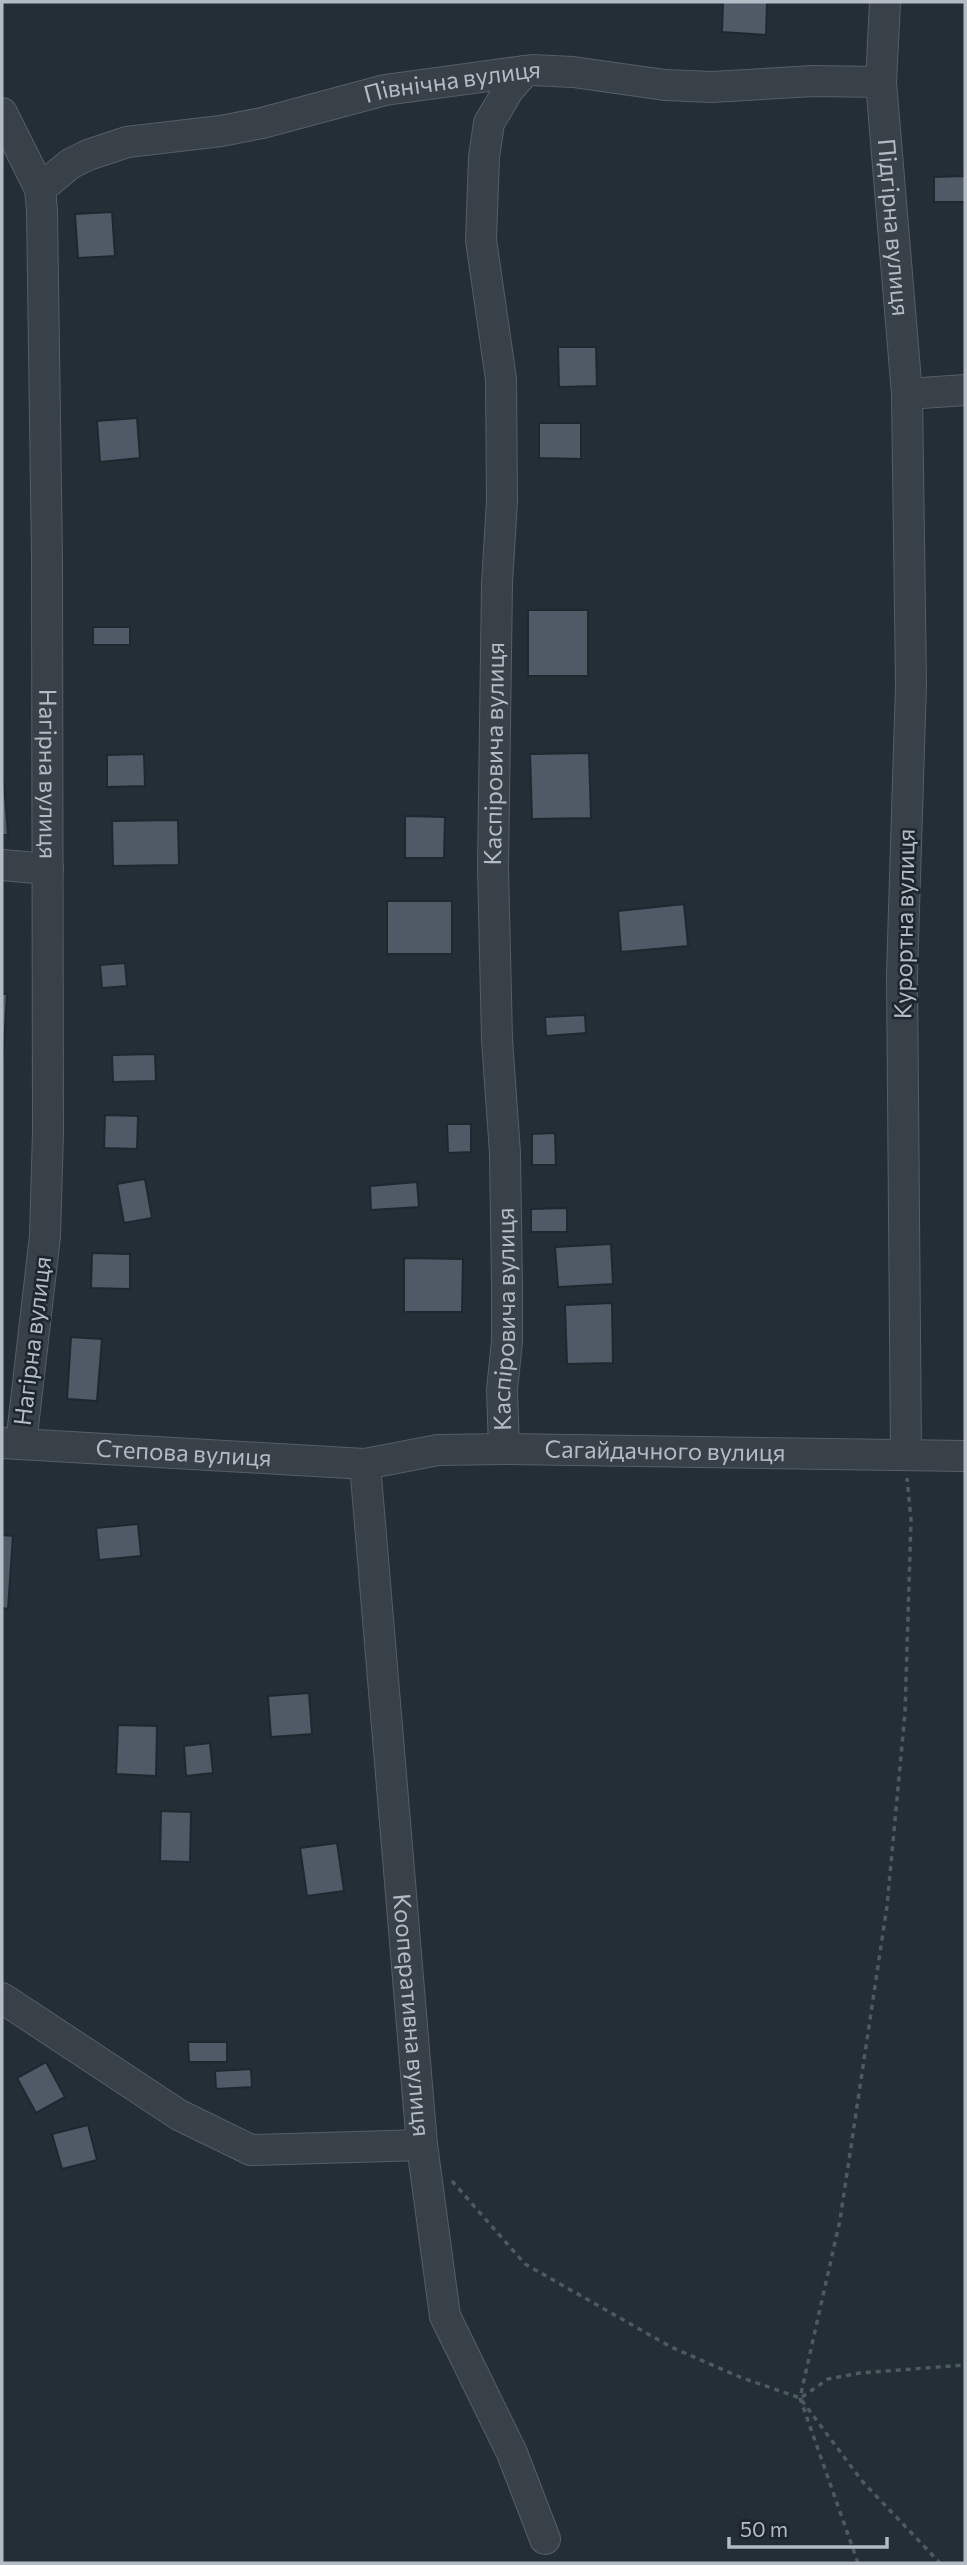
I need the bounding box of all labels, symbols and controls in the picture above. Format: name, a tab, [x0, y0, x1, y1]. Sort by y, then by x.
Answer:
street label: Північна вулиця	[360, 54, 542, 108]
street label: Підгірна вулиця	[873, 137, 916, 317]
street label: Каспіровича вулиця	[477, 642, 509, 866]
street label: Нагірна вулиця	[34, 689, 64, 859]
street label: Курортна вулиця	[887, 829, 920, 1019]
street label: Каспіровича вулиця	[486, 1207, 520, 1431]
street label: Нагірна вулиця	[7, 1255, 56, 1427]
street label: Степова вулиця	[95, 1432, 273, 1472]
street label: Сагайдачного вулиця	[544, 1434, 786, 1466]
street label: Кооперативна вулиця	[388, 1892, 437, 2138]
scale bar	[729, 2506, 886, 2550]
text: 50 m	[740, 2516, 788, 2541]

